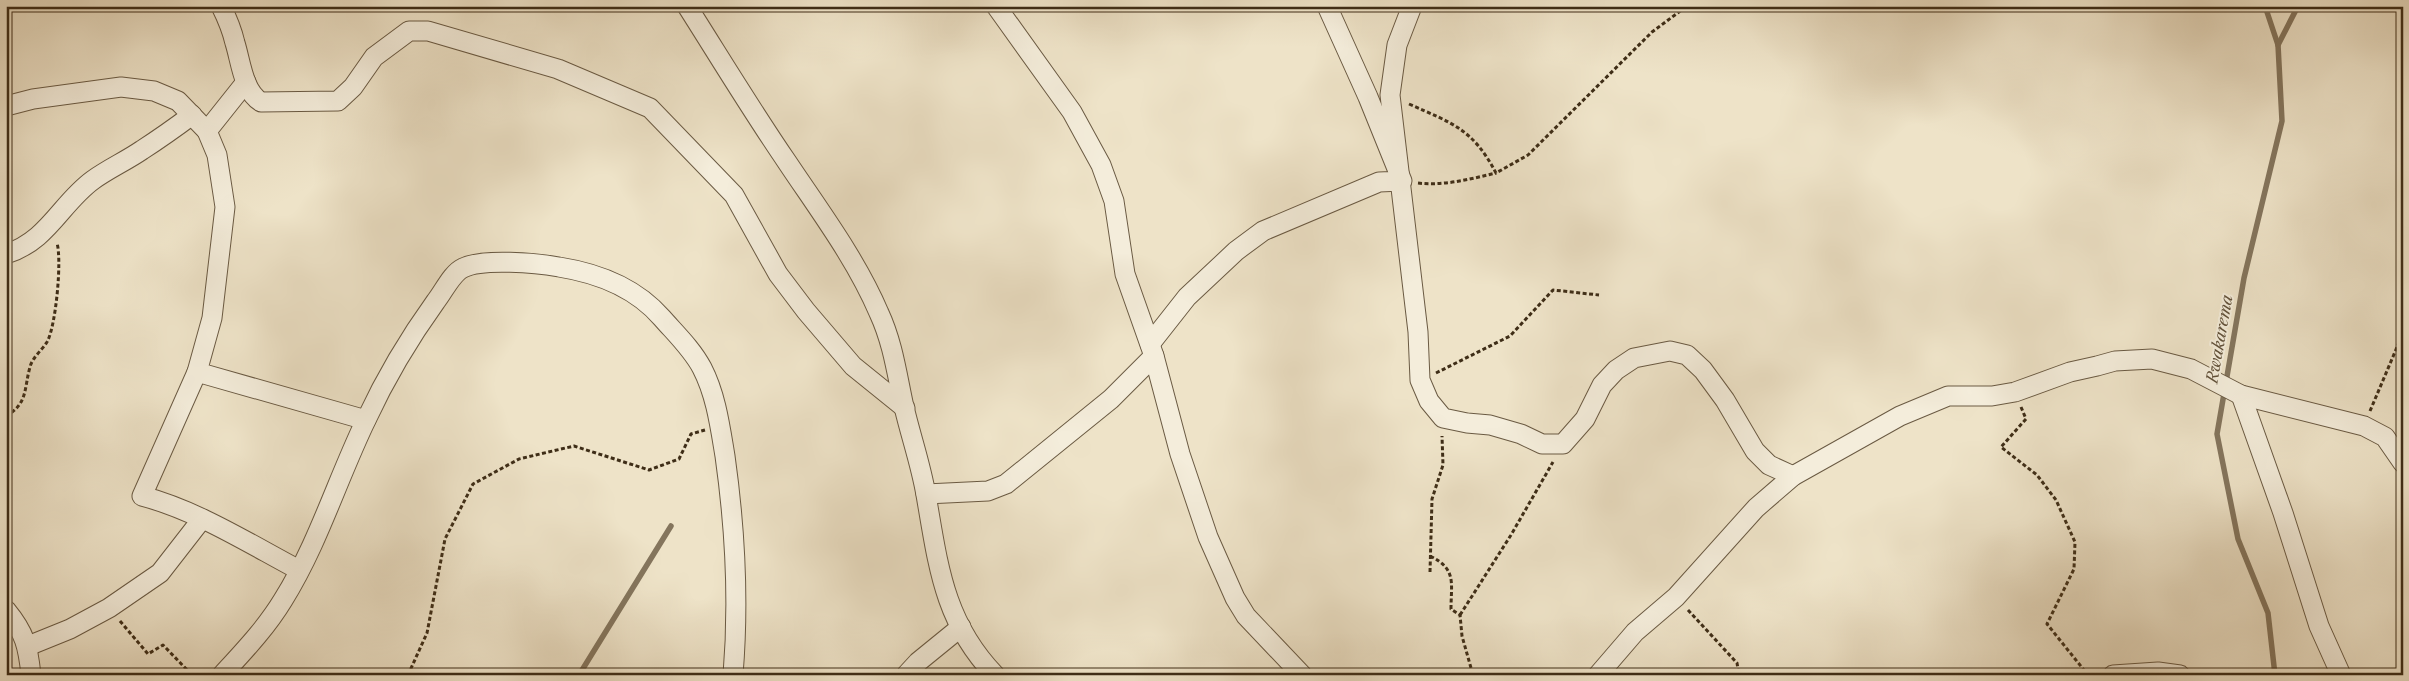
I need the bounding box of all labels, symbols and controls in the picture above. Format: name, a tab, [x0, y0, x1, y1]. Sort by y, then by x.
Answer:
water label: Rwakarema	[2201, 293, 2237, 387]

